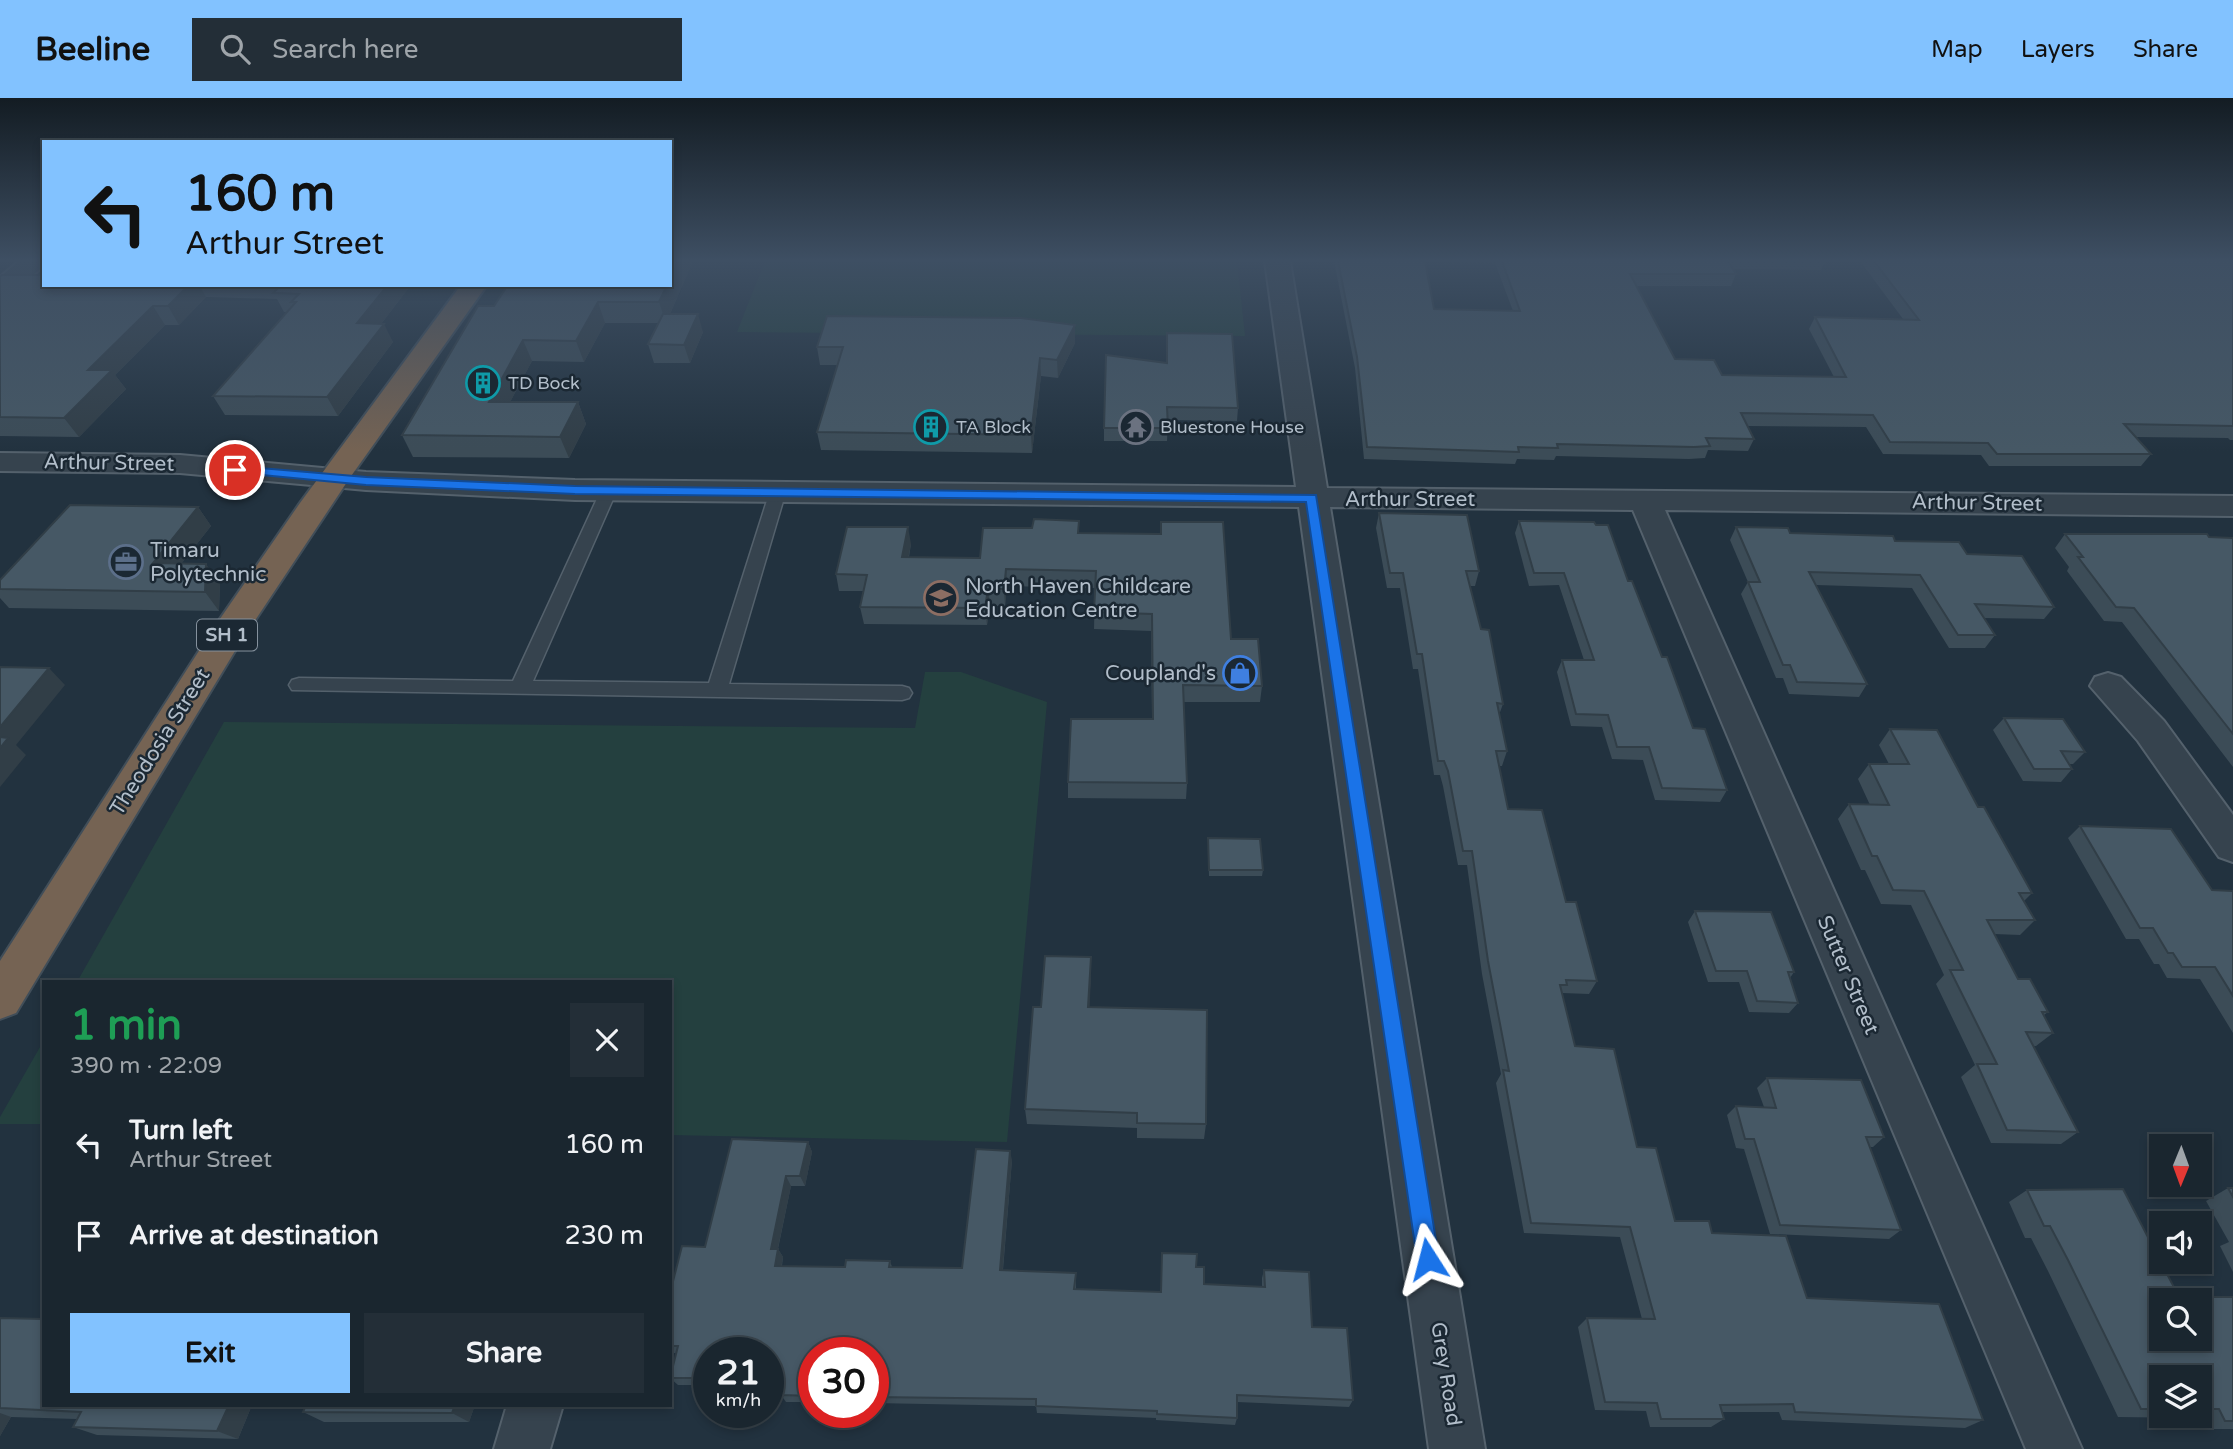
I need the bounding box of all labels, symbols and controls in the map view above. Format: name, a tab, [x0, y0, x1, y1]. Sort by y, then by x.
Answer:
search box	[192, 18, 682, 81]
text: Beeline	[35, 30, 150, 69]
icon: search	[216, 30, 254, 68]
text: Search here	[272, 34, 418, 65]
text: Map	[1931, 35, 1983, 64]
text: Layers	[2021, 35, 2095, 64]
text: Share	[2133, 35, 2198, 64]
text: 160 m	[185, 165, 335, 224]
icon: left	[70, 168, 161, 259]
text: Arthur Street	[185, 225, 384, 263]
building icon: TD Bock	[464, 364, 502, 402]
place label: TD Bock	[508, 372, 580, 394]
building icon: TA Block	[912, 408, 950, 446]
temple icon: Bluestone House	[1117, 408, 1155, 446]
place label: TA Block	[956, 416, 1031, 438]
place label: Bluestone House	[1160, 416, 1304, 438]
pin	[205, 440, 265, 500]
street label: Arthur Street	[43, 449, 175, 477]
icon: arrive	[216, 451, 254, 489]
street label: Arthur Street	[1345, 487, 1475, 512]
street label: Arthur Street	[1911, 489, 2043, 517]
place label: Timaru Polytechnic	[150, 538, 267, 587]
office icon: Timaru Polytechnic	[107, 543, 145, 581]
place label: North Haven Childcare Education Centre	[965, 574, 1191, 623]
school or university icon: North Haven Childcare Education Centre	[922, 579, 960, 617]
road number: SH 1	[197, 620, 257, 650]
shop icon: Coupland's	[1221, 654, 1259, 692]
place label: Coupland's	[1105, 661, 1216, 686]
street label: Theodosia Street	[105, 664, 215, 820]
street label: Sutter Street	[1812, 912, 1884, 1038]
text: 1 min	[70, 1000, 182, 1051]
button: close	[570, 1003, 644, 1077]
text: 390 m · 22:09	[70, 1052, 222, 1080]
text: Turn left	[129, 1115, 232, 1146]
icon: left	[70, 1126, 108, 1164]
text: 160 m	[564, 1129, 644, 1160]
north arrow	[2149, 1134, 2212, 1197]
map controls	[2149, 1134, 2212, 1428]
text: Arthur Street	[129, 1146, 272, 1174]
button: sound	[2149, 1211, 2212, 1274]
icon: arrive	[70, 1217, 108, 1255]
text: Arrive at destination	[129, 1220, 379, 1251]
text: 230 m	[564, 1220, 644, 1251]
position arrow	[1391, 1222, 1465, 1296]
button: search	[2149, 1288, 2212, 1351]
button: Exit	[70, 1313, 350, 1393]
button: Share	[364, 1313, 644, 1393]
street label: Grey Road	[1425, 1320, 1467, 1428]
speed limit sign: 30	[798, 1337, 889, 1428]
text: 21	[717, 1352, 760, 1394]
button: layers	[2149, 1365, 2212, 1428]
text: km/h	[716, 1389, 761, 1411]

